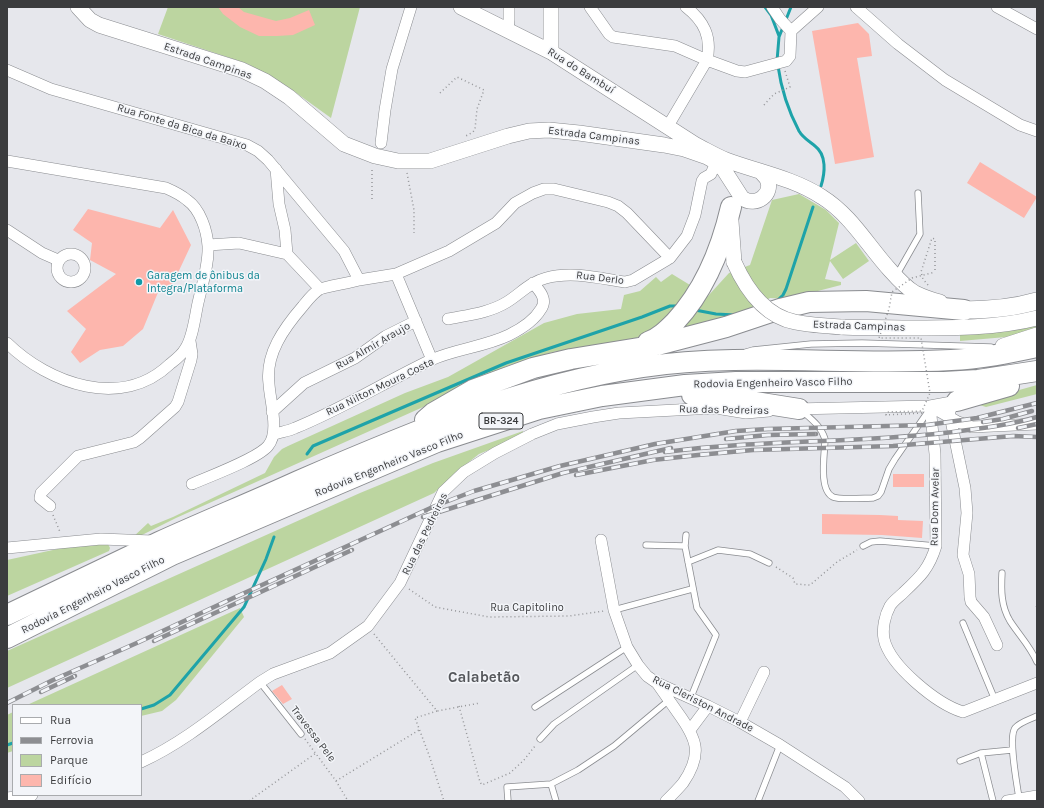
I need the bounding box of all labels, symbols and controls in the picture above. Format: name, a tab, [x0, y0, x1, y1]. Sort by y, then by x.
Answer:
street label: Estrada Campinas	[162, 40, 254, 82]
street label: Rua do Bambuí	[545, 45, 617, 97]
street label: Rua Fonte da Bica da Baixo	[115, 101, 249, 153]
street label: Estrada Campinas	[547, 124, 641, 148]
place label: Garagem de ônibus da Integra/Plataforma	[147, 269, 260, 295]
street label: Rua Derlo	[575, 269, 625, 287]
marker: Garagem de ônibus da Integra/Plataforma	[134, 277, 144, 287]
street label: Estrada Campinas	[813, 318, 905, 334]
street label: Rua Almir Araujo	[333, 319, 413, 373]
street label: Rua Nilton Moura Costa	[324, 355, 436, 419]
street label: Rodovia Engenheiro Vasco Filho	[693, 375, 853, 391]
street label: Rua das Pedreiras	[679, 403, 769, 417]
road number: BR-324	[479, 413, 523, 429]
street label: Rodovia Engenheiro Vasco Filho	[313, 428, 465, 500]
street label: Rua Dom Avelar	[928, 468, 942, 546]
street label: Rua das Pedreiras	[399, 491, 451, 577]
street label: Rodovia Engenheiro Vasco Filho	[19, 553, 167, 637]
street label: Rua Capitolino	[490, 601, 564, 615]
district label: Calabetão	[448, 669, 520, 687]
street label: Rua Cleriston Andrade	[650, 673, 756, 735]
street label: Travessa Pele	[288, 703, 338, 765]
legend	[12, 704, 142, 796]
text: Rua	[50, 713, 71, 727]
text: Ferrovia	[50, 733, 94, 747]
text: Parque	[50, 753, 88, 767]
text: Edifício	[50, 773, 91, 787]

